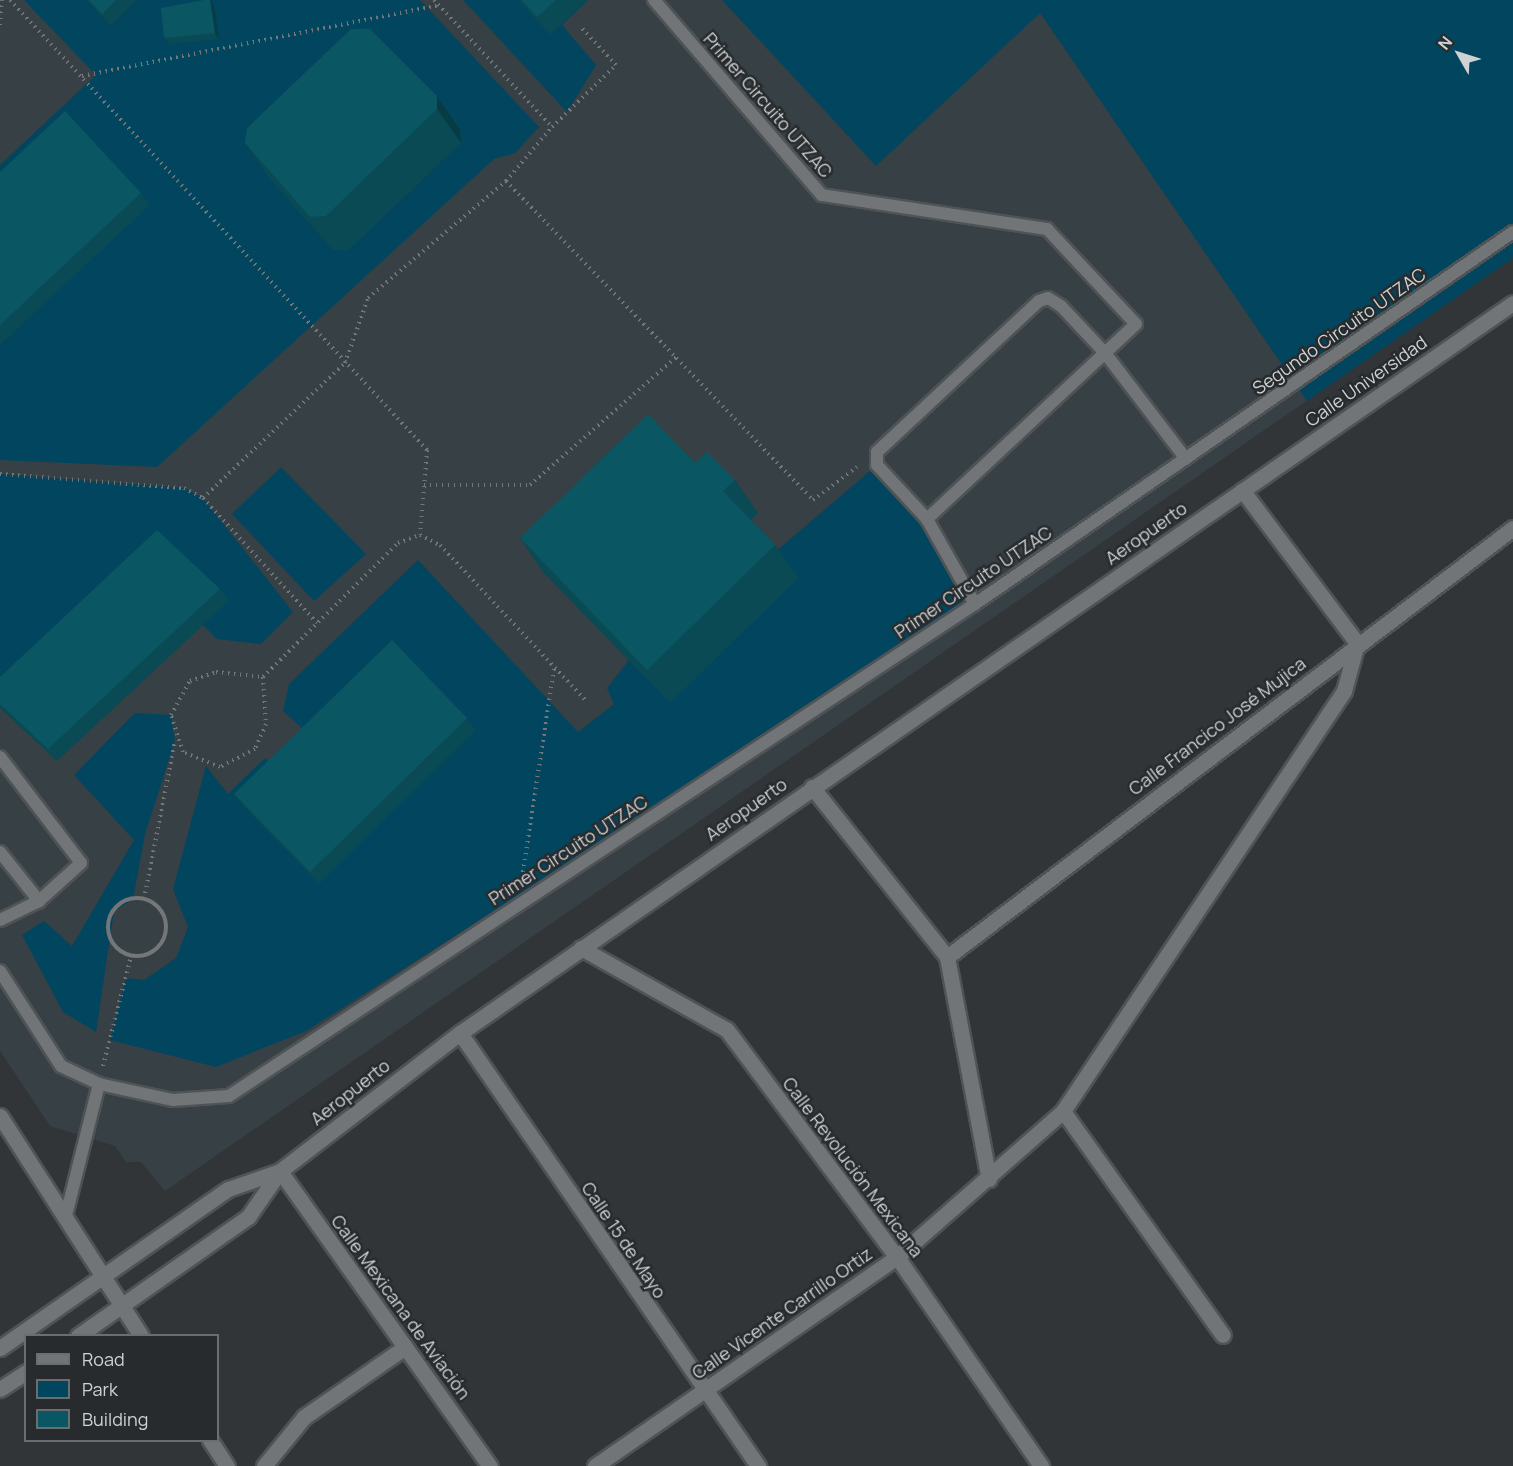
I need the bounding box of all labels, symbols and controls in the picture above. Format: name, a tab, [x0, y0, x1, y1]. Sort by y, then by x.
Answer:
north arrow	[1429, 24, 1489, 84]
street label: Primer Circuito UTZAC	[699, 28, 837, 182]
text: N	[1433, 31, 1457, 54]
street label: Segundo Circuito UTZAC	[1248, 263, 1430, 399]
street label: Calle Universidad	[1301, 331, 1431, 431]
street label: Aeropuerto	[1101, 497, 1191, 569]
street label: Primer Circuito UTZAC	[890, 521, 1056, 643]
street label: Calle Francico José Mujica	[1124, 652, 1310, 800]
street label: Aeropuerto	[701, 773, 791, 845]
street label: Primer Circuito UTZAC	[485, 791, 651, 909]
street label: Aeropuerto	[306, 1054, 394, 1130]
street label: Calle Revolución Mexicana	[778, 1073, 928, 1261]
street label: Calle 15 de Mayo	[577, 1178, 671, 1302]
street label: Calle Mexicana de Aviación	[327, 1211, 475, 1403]
street label: Calle Vicente Carrillo Ortiz	[688, 1243, 876, 1383]
legend	[24, 1334, 219, 1442]
text: Road	[82, 1347, 125, 1371]
text: Park	[82, 1377, 118, 1401]
text: Building	[82, 1407, 148, 1431]

